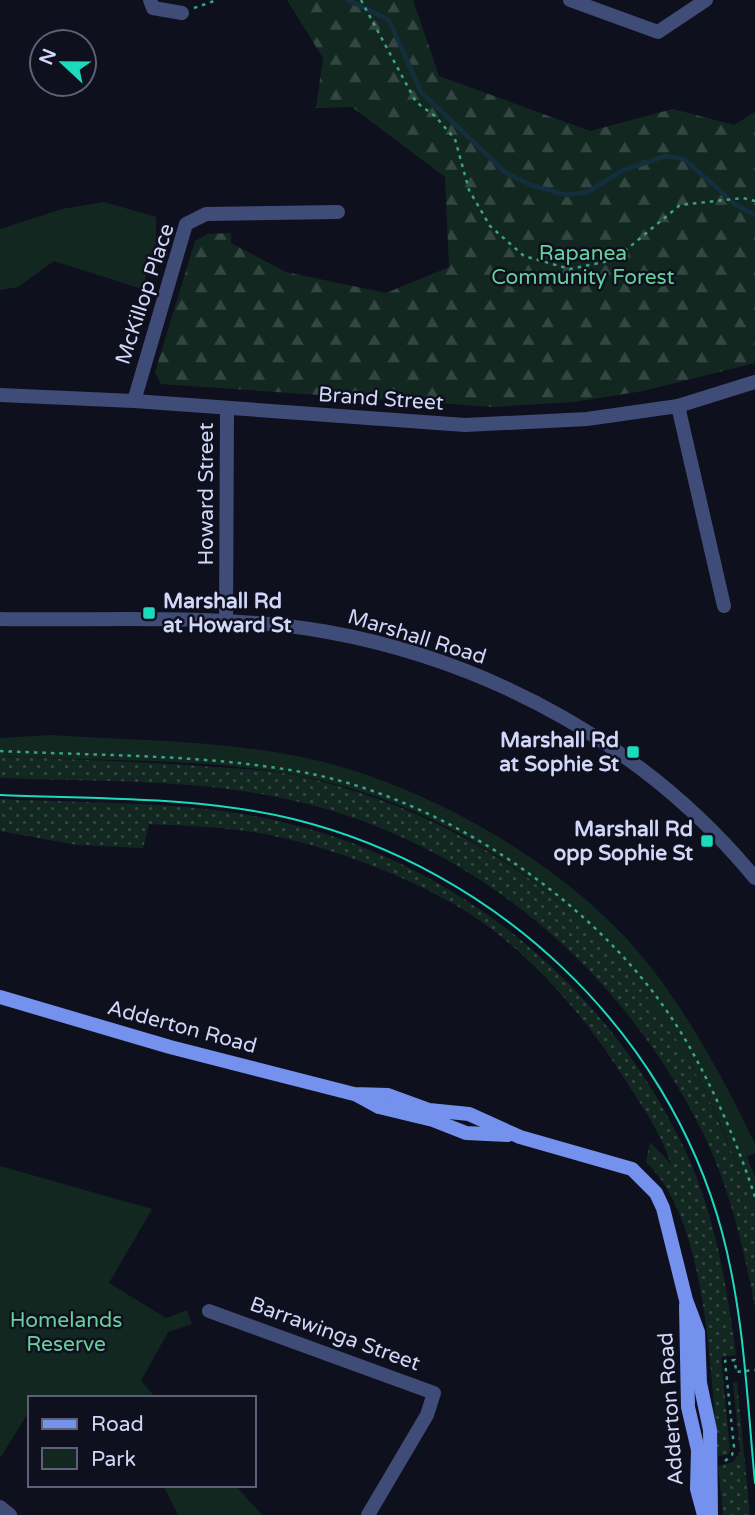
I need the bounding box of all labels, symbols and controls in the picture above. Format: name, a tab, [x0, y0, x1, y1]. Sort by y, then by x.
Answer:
north arrow	[28, 28, 98, 98]
text: N	[35, 46, 61, 68]
street label: McKillop Place	[110, 220, 180, 367]
park label: Rapanea Community Forest	[491, 241, 675, 290]
street label: Brand Street	[317, 382, 445, 416]
street label: Howard Street	[194, 423, 219, 565]
place label: Marshall Rd at Howard St	[163, 589, 291, 638]
street label: Marshall Road	[345, 604, 489, 670]
marker: Marshall Rd at Howard St	[141, 605, 157, 621]
place label: Marshall Rd at Sophie St	[499, 728, 619, 777]
marker: Marshall Rd at Sophie St	[625, 744, 641, 760]
place label: Marshall Rd opp Sophie St	[553, 817, 693, 866]
marker: Marshall Rd opp Sophie St	[699, 833, 715, 849]
street label: Adderton Road	[105, 995, 259, 1059]
street label: Barrawinga Street	[247, 1292, 423, 1376]
park label: Homelands Reserve	[10, 1308, 122, 1357]
street label: Adderton Road	[653, 1332, 689, 1486]
legend	[28, 1396, 256, 1487]
text: Road	[91, 1412, 144, 1437]
text: Park	[91, 1447, 136, 1472]

